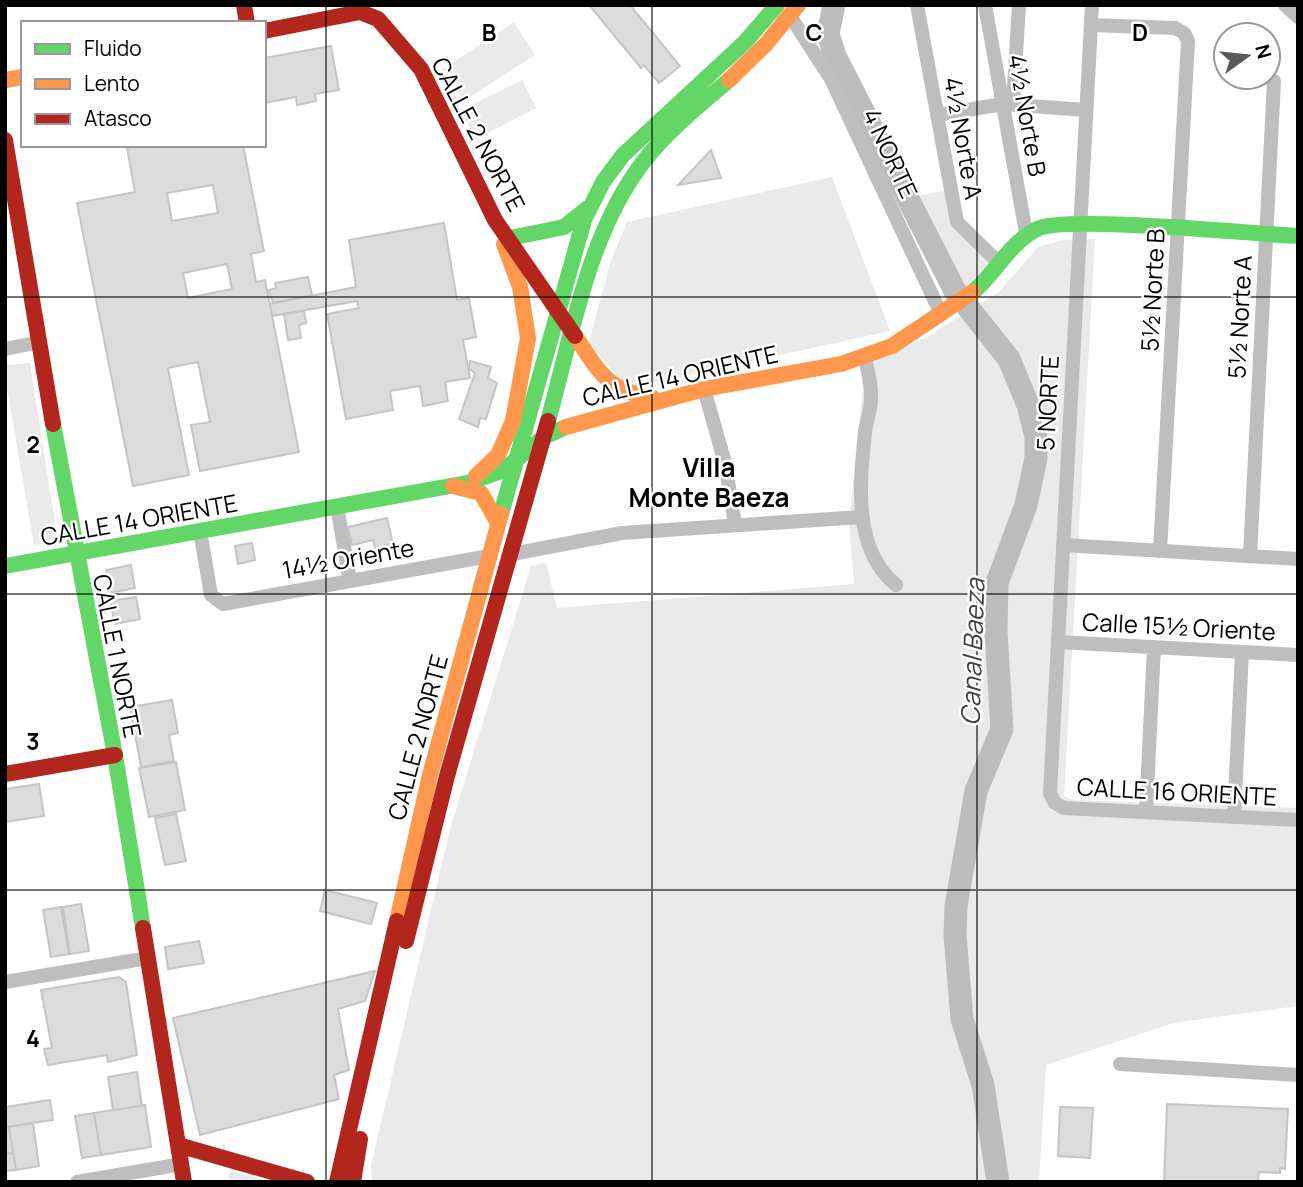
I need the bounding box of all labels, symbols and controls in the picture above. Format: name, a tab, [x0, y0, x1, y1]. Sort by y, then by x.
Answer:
text: B	[482, 16, 496, 48]
text: C	[806, 16, 823, 48]
text: D	[1132, 16, 1148, 48]
legend	[21, 21, 266, 147]
north arrow	[1212, 21, 1282, 91]
text: Fluido	[84, 34, 142, 62]
text: N	[1249, 42, 1278, 62]
street label: CALLE 2 NORTE	[424, 51, 534, 217]
street label: 4½ Norte B	[1001, 51, 1055, 179]
text: Lento	[84, 69, 140, 97]
street label: 4½ Norte A	[937, 74, 991, 202]
street label: 4 NORTE	[856, 103, 926, 203]
text: Atasco	[84, 104, 152, 132]
street label: 5½ Norte B	[1132, 228, 1172, 352]
street label: 5½ Norte A	[1219, 254, 1259, 380]
street label: CALLE 14 ORIENTE	[579, 336, 781, 414]
street label: 5 NORTE	[1028, 354, 1066, 452]
text: 2	[26, 428, 40, 460]
district label: Villa Monte Baeza	[628, 449, 790, 515]
street label: CALLE 14 ORIENTE	[38, 485, 240, 553]
street label: 14½ Oriente	[279, 530, 417, 586]
street label: CALLE 1 NORTE	[86, 571, 150, 741]
water label: Canal Baeza	[951, 576, 993, 726]
street label: Calle 15½ Oriente	[1081, 604, 1277, 648]
street label: CALLE 2 NORTE	[379, 650, 455, 824]
text: 3	[26, 725, 40, 757]
street label: CALLE 16 ORIENTE	[1076, 769, 1278, 813]
text: 4	[26, 1022, 40, 1054]

